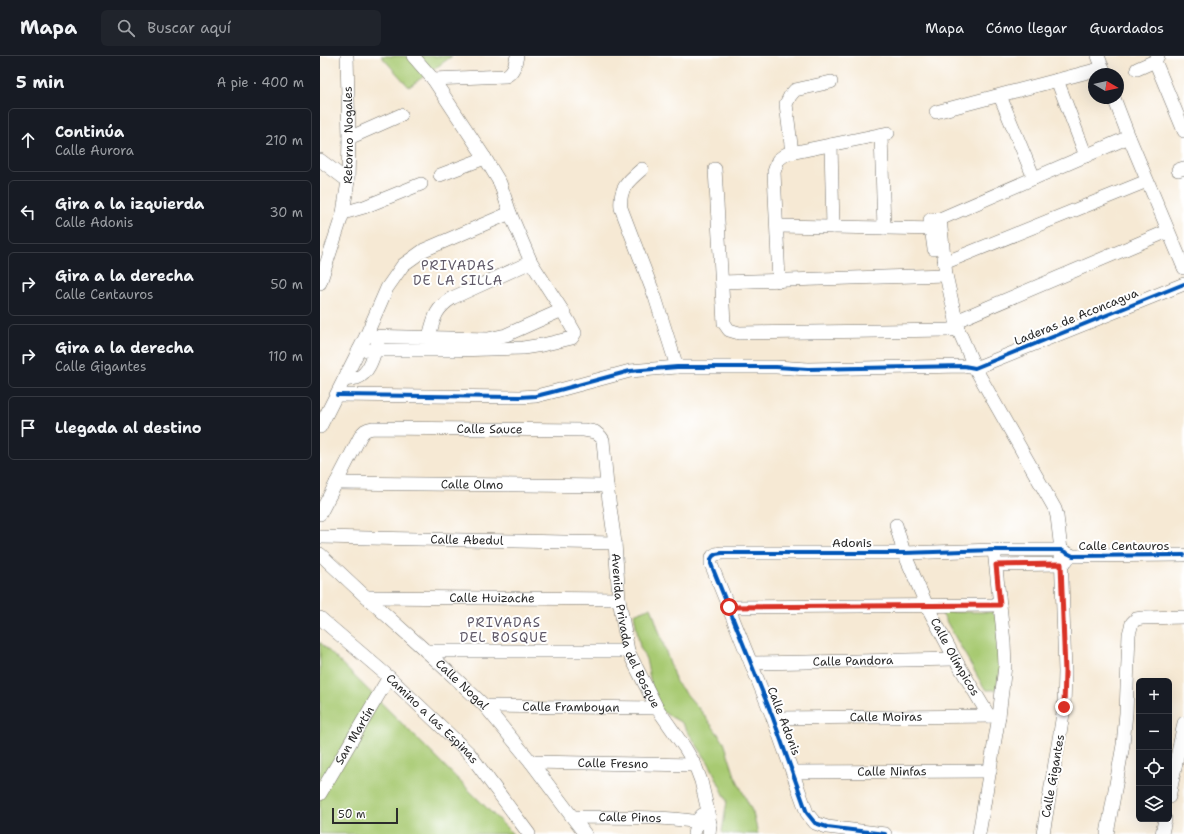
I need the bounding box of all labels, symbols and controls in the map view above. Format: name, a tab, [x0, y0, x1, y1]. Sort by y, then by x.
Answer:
search box	[101, 10, 381, 46]
text: Mapa	[20, 15, 77, 40]
icon: search	[115, 17, 137, 39]
text: Buscar aquí	[147, 18, 231, 38]
text: Mapa	[925, 19, 964, 37]
text: Cómo llegar	[986, 19, 1067, 37]
text: Guardados	[1089, 19, 1164, 37]
north arrow	[1088, 68, 1124, 104]
text: 5 min	[16, 71, 64, 93]
text: A pie · 400 m	[217, 74, 304, 91]
street label: Retorno Nogales	[340, 86, 357, 184]
text: Continúa	[55, 122, 124, 142]
icon: ahead	[17, 129, 39, 151]
text: 210 m	[265, 132, 303, 149]
text: Calle Aurora	[55, 142, 134, 159]
text: Gira a la izquierda	[55, 194, 204, 214]
icon: left	[17, 201, 39, 223]
text: 30 m	[269, 204, 303, 221]
text: Calle Adonis	[55, 214, 133, 231]
district label: PRIVADAS DE LA SILLA	[413, 257, 503, 289]
text: Gira a la derecha	[55, 266, 194, 286]
icon: right	[17, 273, 39, 295]
text: 50 m	[270, 276, 303, 293]
street label: Laderas de Aconcagua	[1012, 285, 1141, 349]
text: Calle Centauros	[55, 286, 153, 303]
text: Gira a la derecha	[55, 338, 194, 358]
icon: right	[17, 345, 39, 367]
text: 110 m	[268, 348, 303, 365]
text: Calle Gigantes	[55, 358, 146, 375]
icon: arrive	[17, 417, 39, 439]
text: Llegada al destino	[55, 418, 202, 438]
street label: Calle Sauce	[457, 421, 523, 437]
street label: Calle Olmo	[441, 476, 503, 493]
street label: Calle Abedul	[430, 531, 504, 549]
street label: Adonis	[832, 535, 872, 551]
street label: Calle Centauros	[1079, 538, 1169, 554]
street label: Avenida Privada del Bosque	[608, 553, 664, 711]
street label: Calle Huizache	[449, 590, 535, 606]
route start	[720, 598, 738, 616]
district label: PRIVADAS DEL BOSQUE	[460, 614, 548, 646]
street label: Calle Olímpicos	[927, 615, 983, 699]
street label: Calle Pandora	[812, 652, 894, 670]
street label: Calle Nogal	[432, 656, 493, 713]
street label: Camino a las Espinas	[383, 670, 482, 767]
map controls	[1136, 678, 1172, 822]
button: +	[1136, 678, 1172, 714]
street label: Calle Adonis	[764, 684, 804, 758]
street label: Calle Framboyan	[522, 698, 620, 716]
route end	[1055, 698, 1073, 716]
street label: San Martín	[331, 703, 378, 768]
street label: Calle Moiras	[850, 709, 922, 725]
button: −	[1136, 714, 1172, 750]
street label: Calle Gigantes	[1038, 733, 1068, 819]
button: locate	[1136, 750, 1172, 786]
street label: Calle Fresno	[577, 755, 649, 772]
street label: Calle Ninfas	[857, 763, 927, 780]
button: layers	[1136, 786, 1172, 822]
scale bar	[332, 806, 398, 825]
text: 50 m	[338, 807, 366, 822]
street label: Calle Pinos	[598, 809, 662, 826]

